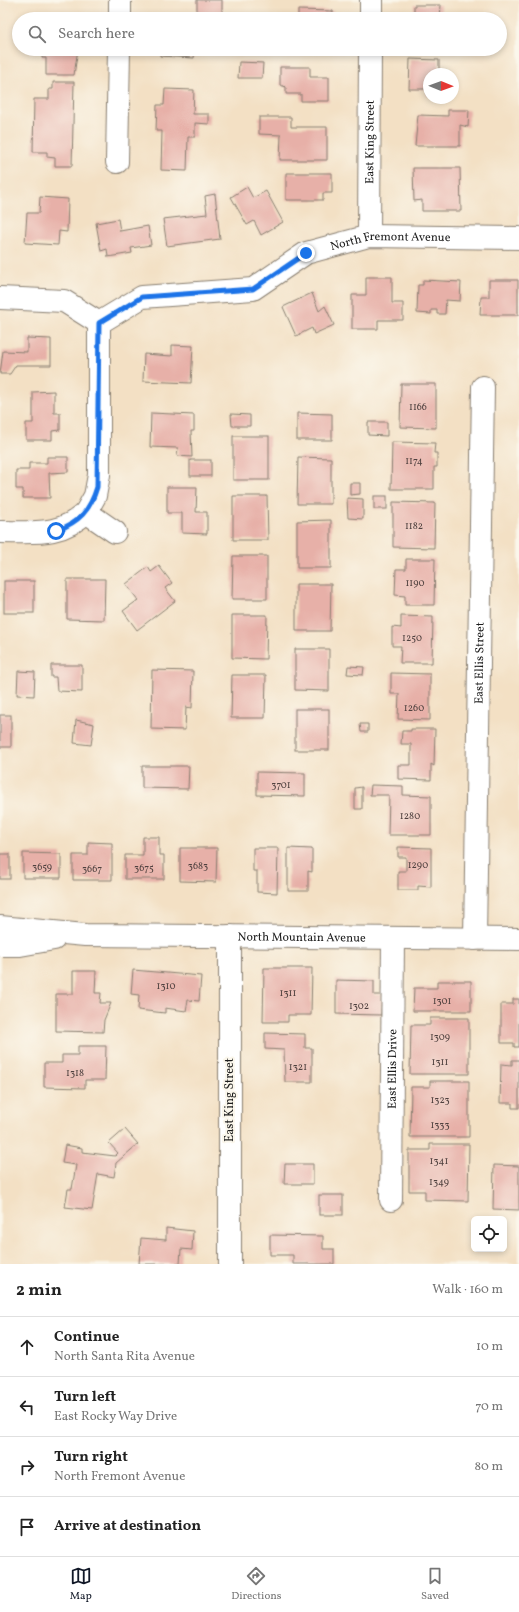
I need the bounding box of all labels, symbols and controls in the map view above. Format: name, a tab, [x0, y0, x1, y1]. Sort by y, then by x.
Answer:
search box	[12, 12, 507, 56]
icon: search	[26, 23, 48, 45]
text: Search here	[58, 24, 135, 45]
north arrow	[423, 68, 459, 104]
street label: East King Street	[362, 100, 379, 184]
street label: North Fremont Avenue	[329, 229, 451, 255]
route end	[297, 244, 315, 262]
house number: 1166	[409, 400, 427, 414]
house number: 1174	[405, 454, 423, 468]
house number: 1182	[405, 519, 423, 533]
route start	[47, 522, 65, 540]
house number: 1190	[405, 576, 425, 590]
street label: East Ellis Street	[471, 622, 489, 704]
house number: 1250	[402, 631, 422, 645]
house number: 1260	[404, 701, 424, 715]
house number: 3701	[271, 778, 291, 792]
house number: 1280	[400, 809, 420, 823]
house number: 1290	[408, 858, 428, 872]
house number: 3683	[188, 859, 208, 873]
house number: 3659	[32, 860, 52, 874]
house number: 3675	[134, 861, 154, 875]
house number: 3667	[82, 862, 102, 876]
street label: North Mountain Avenue	[237, 929, 366, 947]
house number: 1310	[157, 979, 175, 993]
house number: 1311	[280, 986, 296, 1000]
house number: 1301	[433, 994, 451, 1008]
house number: 1302	[349, 999, 369, 1013]
street label: East Ellis Drive	[385, 1029, 401, 1109]
house number: 1309	[430, 1030, 450, 1044]
house number: 1311	[432, 1055, 448, 1069]
street label: East King Street	[222, 1058, 238, 1142]
house number: 1321	[289, 1060, 307, 1074]
house number: 1318	[66, 1066, 84, 1080]
house number: 1323	[430, 1093, 450, 1107]
house number: 1333	[430, 1118, 450, 1132]
house number: 1341	[430, 1154, 449, 1168]
house number: 1349	[429, 1175, 449, 1189]
map controls	[471, 1216, 507, 1252]
button: locate	[471, 1216, 507, 1252]
text: 2 min	[16, 1279, 62, 1302]
text: Walk · 160 m	[432, 1281, 503, 1299]
text: Continue	[54, 1327, 119, 1348]
icon: ahead	[16, 1336, 38, 1358]
text: 10 m	[476, 1338, 503, 1356]
text: North Santa Rita Avenue	[54, 1348, 195, 1366]
text: Turn left	[54, 1387, 116, 1408]
icon: left	[16, 1396, 38, 1418]
text: 70 m	[475, 1398, 503, 1416]
text: East Rocky Way Drive	[54, 1408, 177, 1426]
text: Turn right	[54, 1447, 128, 1468]
icon: right	[16, 1456, 38, 1478]
text: 80 m	[474, 1458, 503, 1476]
text: North Fremont Avenue	[54, 1468, 185, 1486]
icon: arrive	[16, 1516, 38, 1538]
text: Arrive at destination	[54, 1516, 201, 1537]
tab: Map	[70, 1565, 92, 1604]
tab: Directions	[231, 1565, 282, 1604]
tab: Saved	[421, 1565, 449, 1604]

